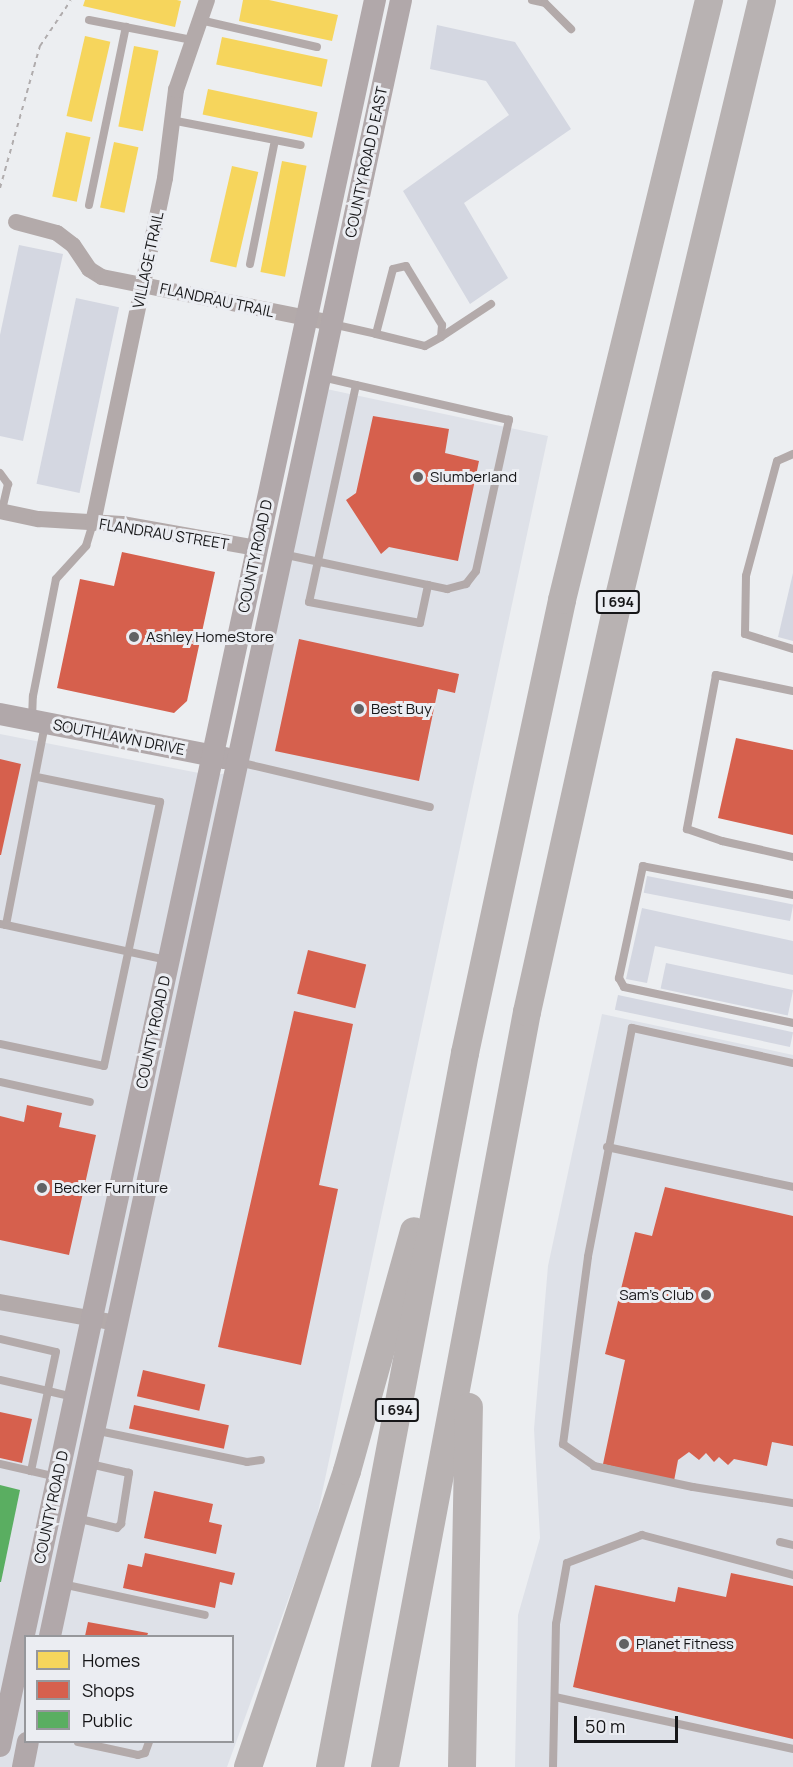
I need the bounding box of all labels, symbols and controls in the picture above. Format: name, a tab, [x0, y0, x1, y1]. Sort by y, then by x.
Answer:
street label: COUNTY ROAD D EAST	[341, 84, 391, 240]
street label: VILLAGE TRAIL	[129, 210, 167, 310]
street label: FLANDRAU TRAIL	[158, 279, 276, 321]
place label: Slumberland	[430, 468, 517, 486]
marker: Slumberland	[411, 470, 425, 484]
street label: COUNTY ROAD D	[234, 498, 276, 614]
street label: FLANDRAU STREET	[98, 515, 230, 553]
road number: I 694	[596, 591, 640, 613]
place label: Ashley HomeStore	[146, 628, 274, 646]
marker: Ashley HomeStore	[127, 630, 141, 644]
place label: Best Buy	[371, 700, 432, 718]
marker: Best Buy	[352, 702, 366, 716]
street label: SOUTHLAWN DRIVE	[52, 715, 186, 759]
street label: COUNTY ROAD D	[132, 974, 174, 1090]
place label: Becker Furniture	[54, 1179, 168, 1197]
marker: Becker Furniture	[35, 1181, 49, 1195]
place label: Sam's Club	[619, 1286, 694, 1304]
marker: Sam's Club	[699, 1288, 713, 1302]
road number: I 694	[374, 1399, 420, 1421]
street label: COUNTY ROAD D	[30, 1449, 72, 1565]
legend	[24, 1635, 234, 1743]
place label: Planet Fitness	[636, 1635, 734, 1653]
marker: Planet Fitness	[617, 1637, 631, 1651]
text: Homes	[82, 1648, 140, 1672]
text: Shops	[82, 1678, 134, 1702]
scale bar	[577, 1704, 680, 1742]
text: Public	[82, 1708, 133, 1732]
text: 50 m	[585, 1714, 625, 1738]

